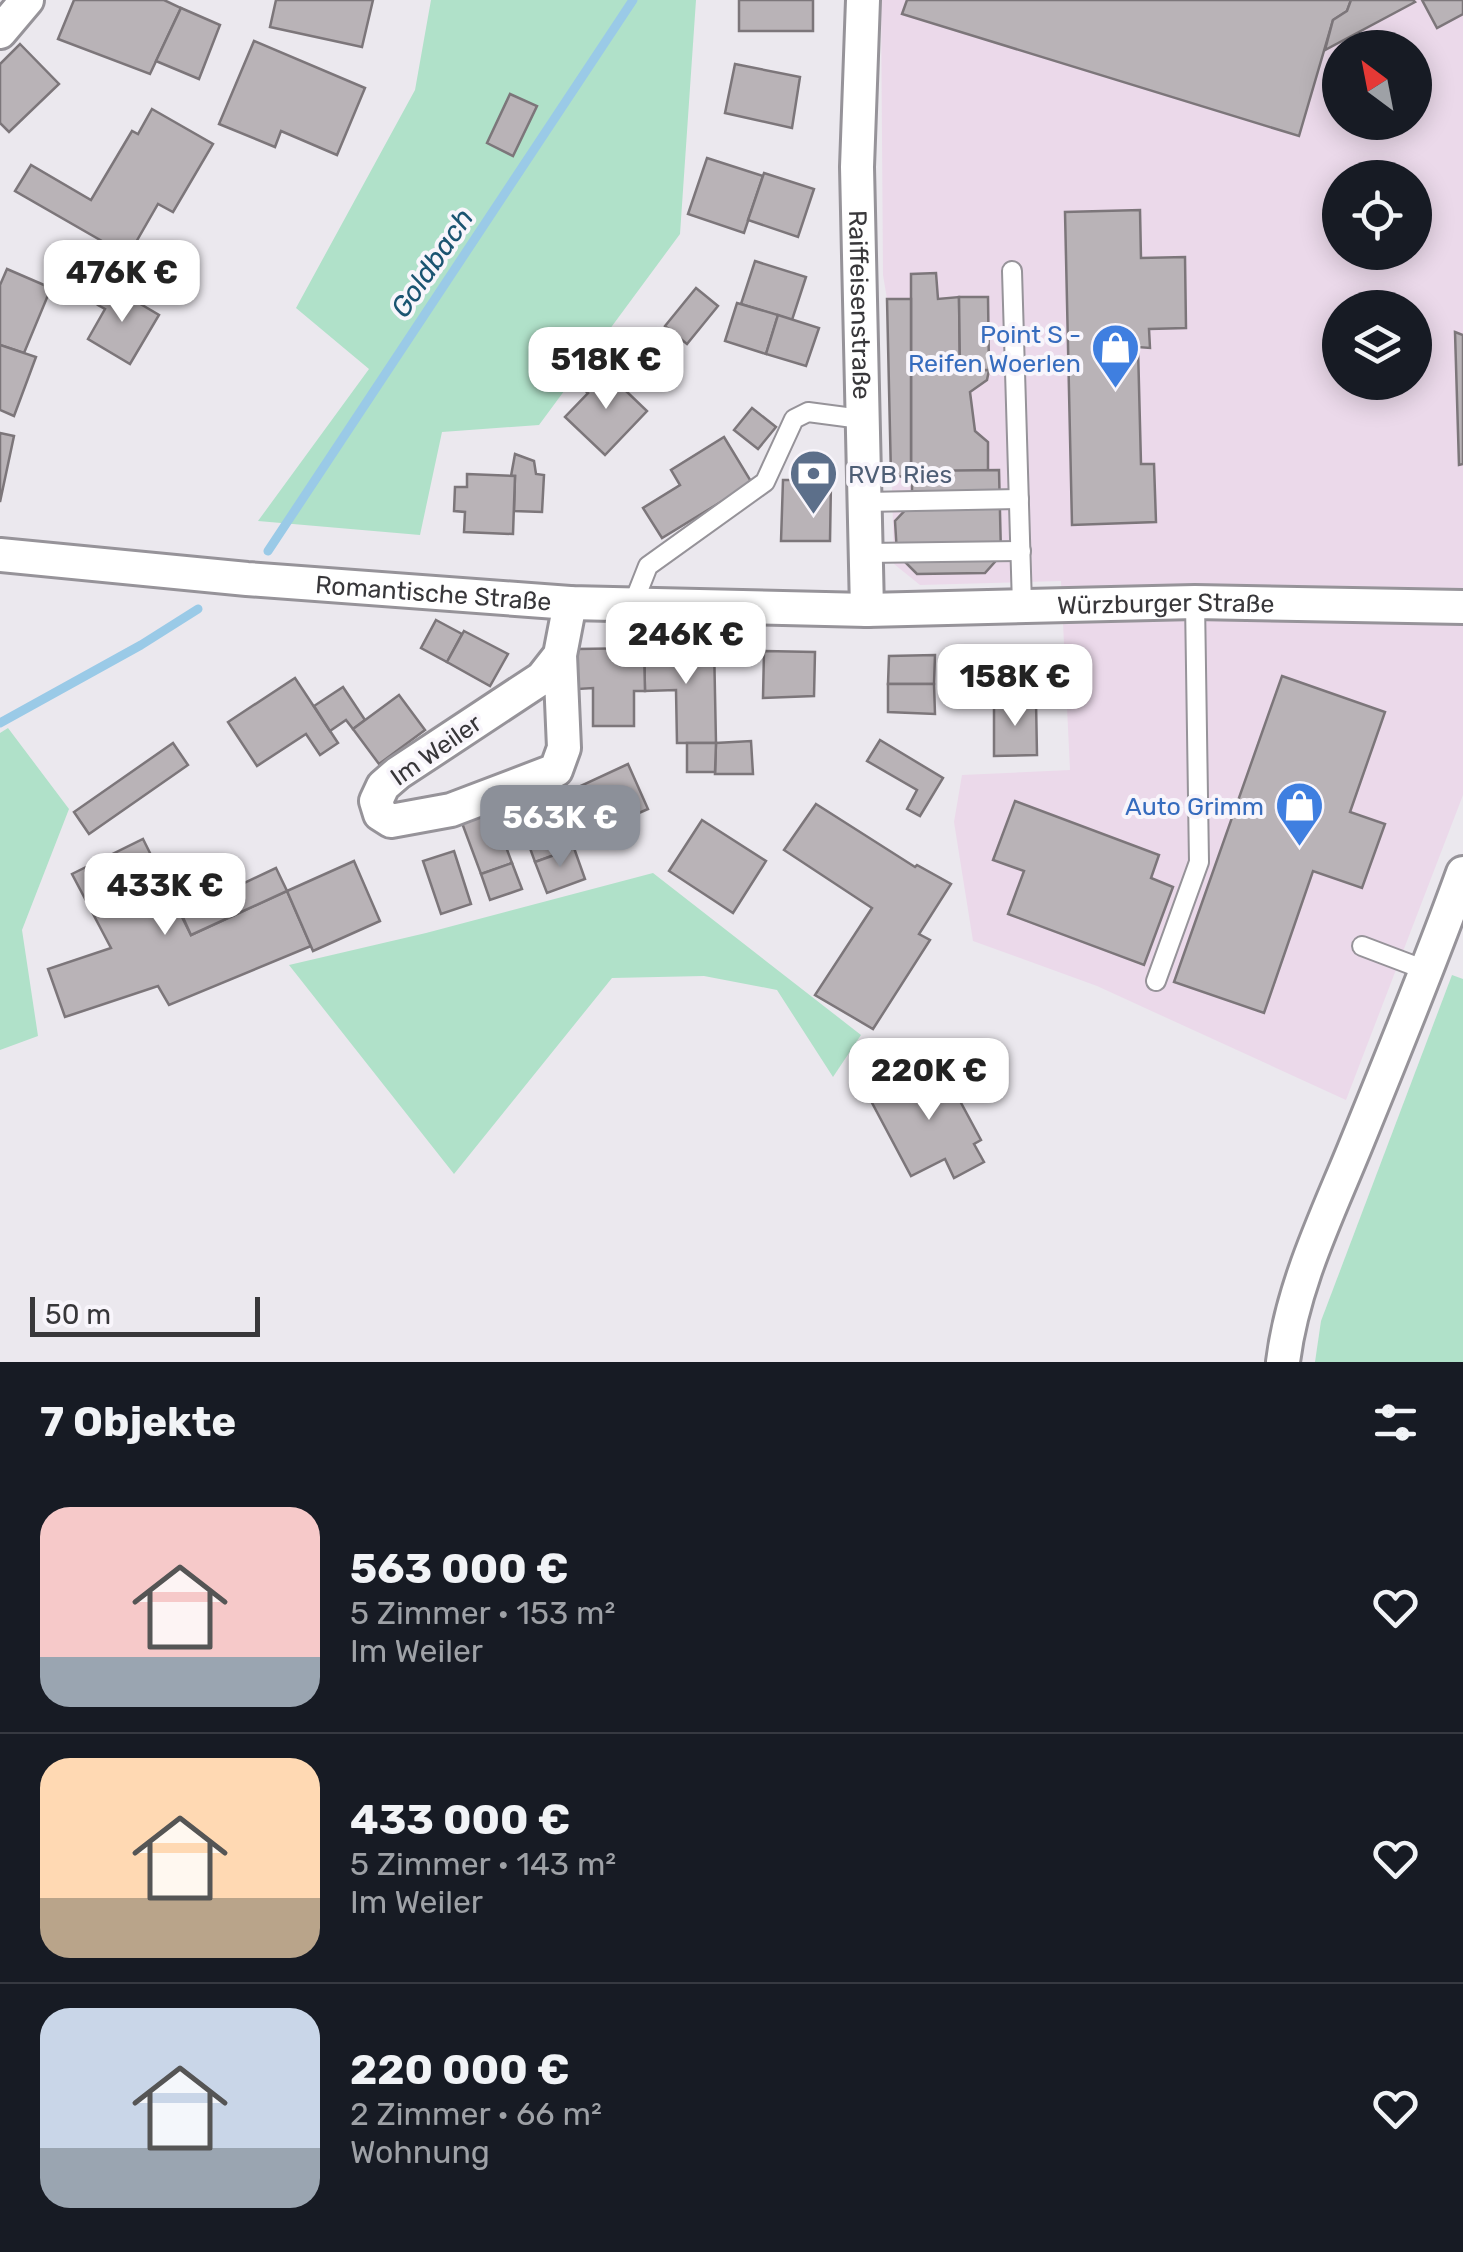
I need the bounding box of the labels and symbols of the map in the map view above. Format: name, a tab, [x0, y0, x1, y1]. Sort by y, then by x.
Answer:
north arrow	[1322, 30, 1432, 140]
water label: Goldbach	[384, 202, 480, 324]
street label: Raiffeisenstraße	[843, 210, 877, 400]
pin: 476K €	[41, 240, 203, 325]
place label: Point S - Reifen Woerlen	[908, 320, 1081, 378]
shop icon: Point S - Reifen Woerlen	[1090, 322, 1142, 390]
pin: 518K €	[525, 327, 687, 412]
bank icon: RVB Ries	[787, 448, 839, 516]
place label: RVB Ries	[848, 460, 952, 489]
street label: Romantische Straße	[314, 570, 552, 616]
street label: Würzburger Straße	[1057, 587, 1275, 620]
pin: 246K €	[605, 602, 767, 687]
pin: 158K €	[934, 644, 1096, 729]
street label: Im Weiler	[385, 708, 487, 792]
shop icon: Auto Grimm	[1273, 780, 1325, 848]
pin: 563K €	[479, 785, 641, 870]
place label: Auto Grimm	[1125, 792, 1264, 821]
pin: 433K €	[84, 853, 246, 938]
pin: 220K €	[848, 1038, 1010, 1123]
scale bar	[30, 1292, 260, 1336]

